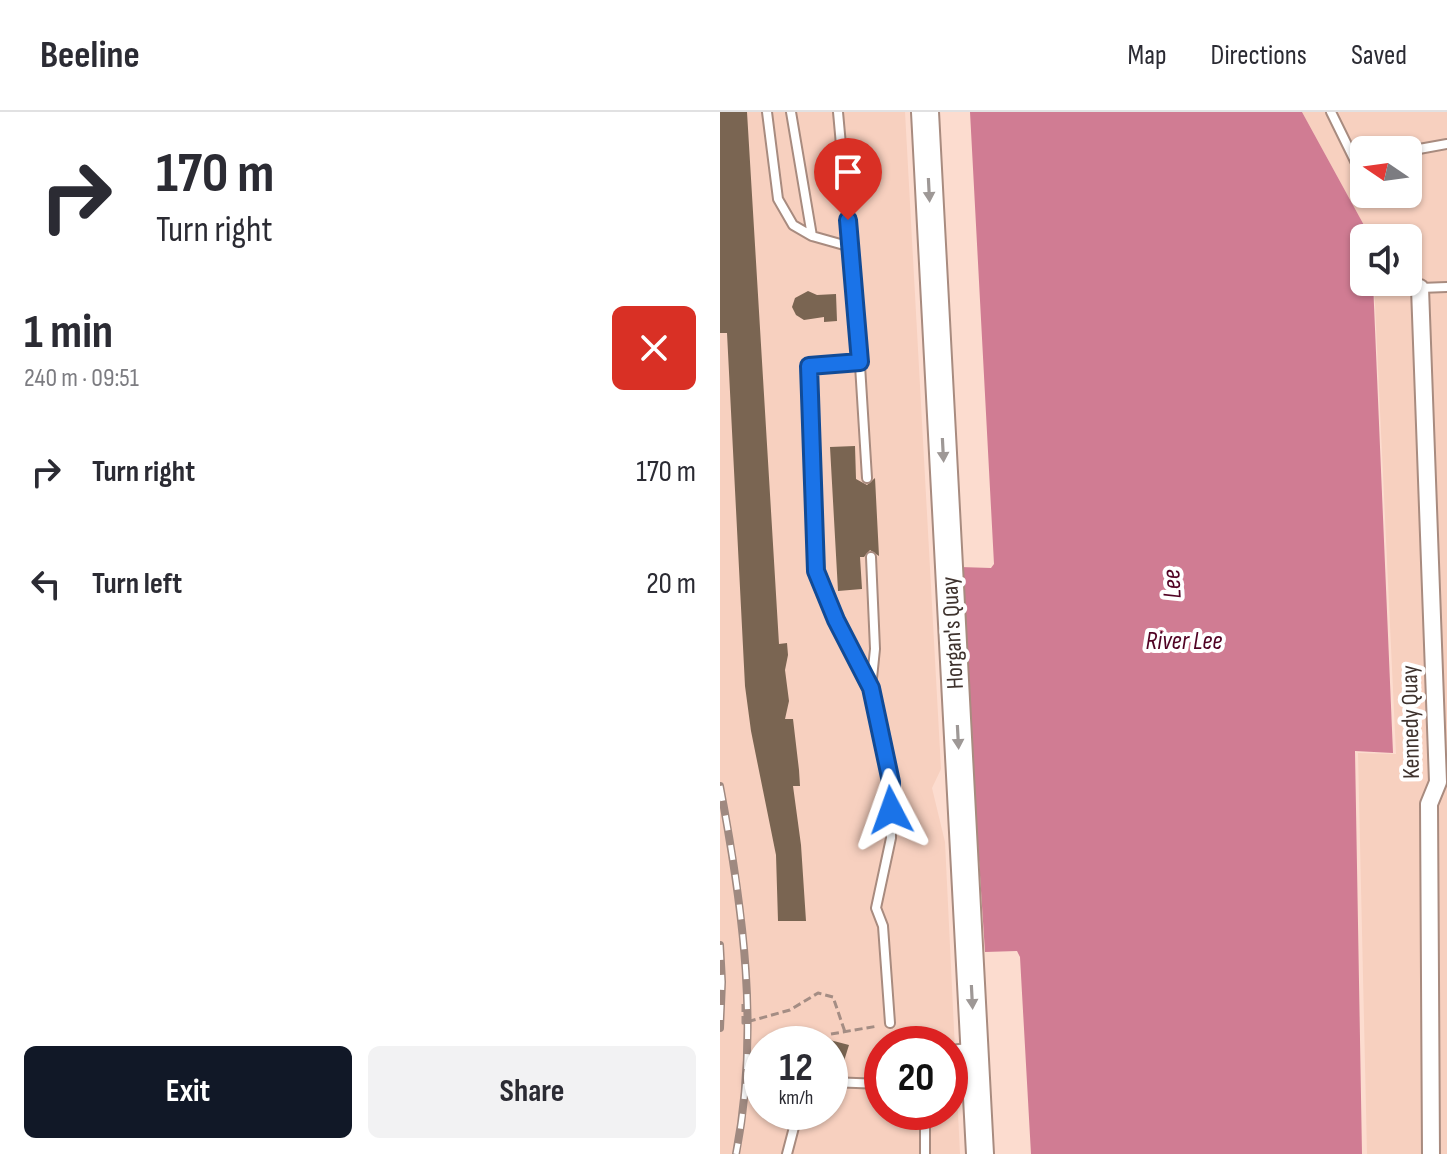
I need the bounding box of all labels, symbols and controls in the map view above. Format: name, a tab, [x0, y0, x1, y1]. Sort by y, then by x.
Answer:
text: Beeline	[40, 33, 140, 78]
text: Map	[1128, 39, 1167, 72]
text: Directions	[1211, 39, 1307, 72]
text: Saved	[1351, 39, 1407, 72]
north arrow	[1350, 136, 1422, 208]
map controls	[1350, 136, 1422, 296]
pin	[814, 138, 882, 220]
text: 170 m	[156, 141, 274, 208]
icon: right	[24, 144, 128, 248]
icon: arrive	[826, 150, 870, 194]
one-way arrow	[923, 178, 936, 203]
text: Turn right	[156, 209, 273, 252]
button: sound	[1350, 224, 1422, 296]
text: 1 min	[24, 304, 113, 361]
button: close	[612, 306, 696, 390]
text: 240 m · 09:51	[24, 363, 139, 394]
one-way arrow	[936, 438, 949, 463]
icon: right	[24, 450, 68, 494]
text: Turn right	[92, 454, 195, 490]
text: 170 m	[636, 454, 696, 490]
icon: left	[24, 562, 68, 606]
text: Turn left	[92, 566, 182, 602]
text: 20 m	[646, 566, 696, 602]
water label: Lee	[1156, 568, 1189, 599]
street label: Horgan's Quay	[935, 576, 970, 690]
water label: River Lee	[1145, 626, 1223, 657]
street label: Kennedy Quay	[1395, 665, 1426, 779]
one-way arrow	[951, 725, 964, 750]
position arrow	[849, 768, 933, 852]
one-way arrow	[965, 985, 978, 1010]
speed limit sign: 20	[864, 1026, 968, 1130]
text: 12	[779, 1044, 813, 1092]
button: Exit	[24, 1046, 352, 1138]
button: Share	[368, 1046, 696, 1138]
text: km/h	[779, 1086, 813, 1110]

